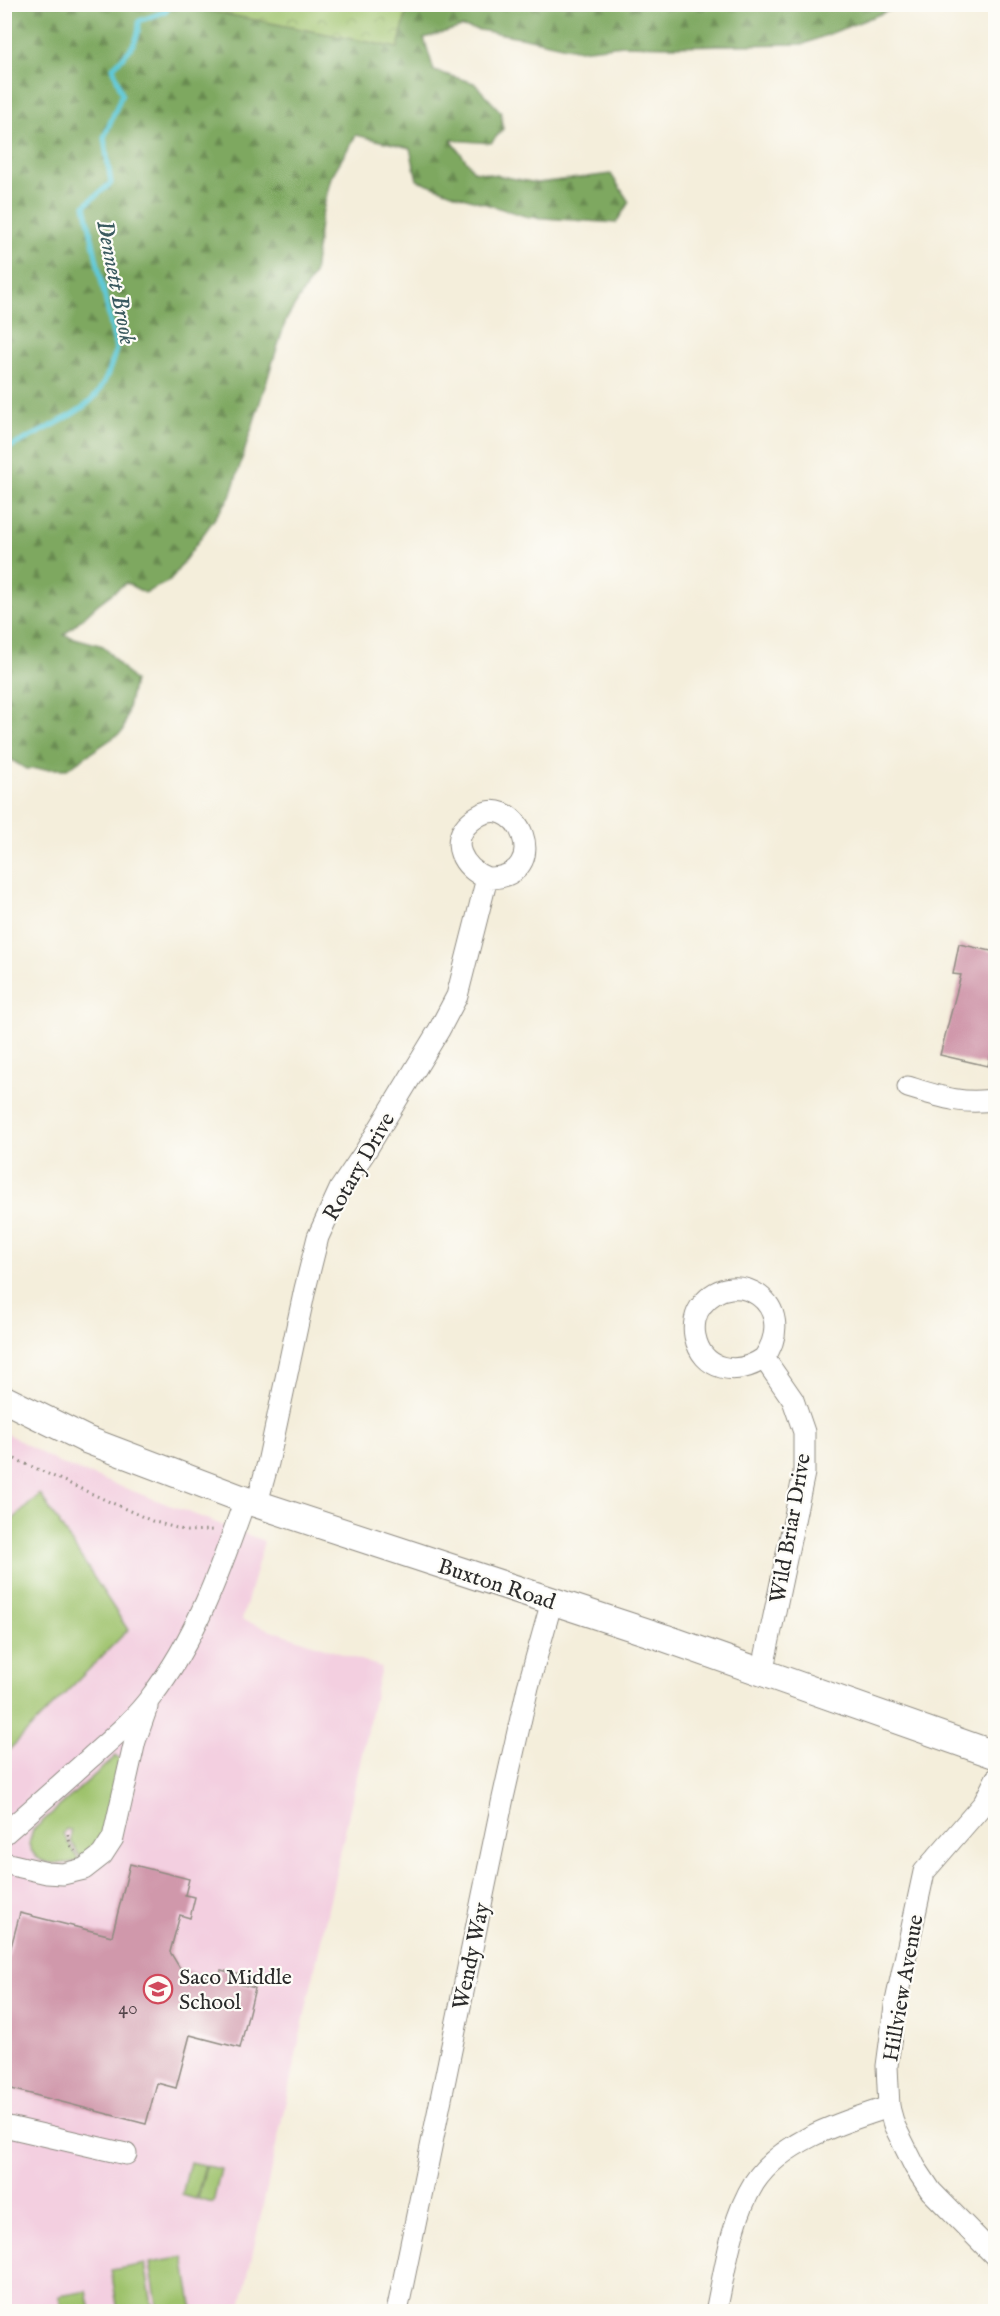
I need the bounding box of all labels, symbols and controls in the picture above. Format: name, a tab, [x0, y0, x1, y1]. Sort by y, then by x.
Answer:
water label: Dennett Brook	[88, 217, 143, 348]
street label: Rotary Drive	[317, 1108, 402, 1226]
street label: Wild Briar Drive	[764, 1451, 818, 1605]
street label: Buxton Road	[434, 1553, 559, 1617]
street label: Wendy Way	[447, 1900, 497, 2012]
street label: Hillview Avenue	[877, 1913, 931, 2064]
place label: Saco Middle School	[179, 1964, 292, 2017]
school or university icon: Saco Middle School	[142, 1973, 174, 2005]
house number: 40	[118, 1996, 138, 2021]

